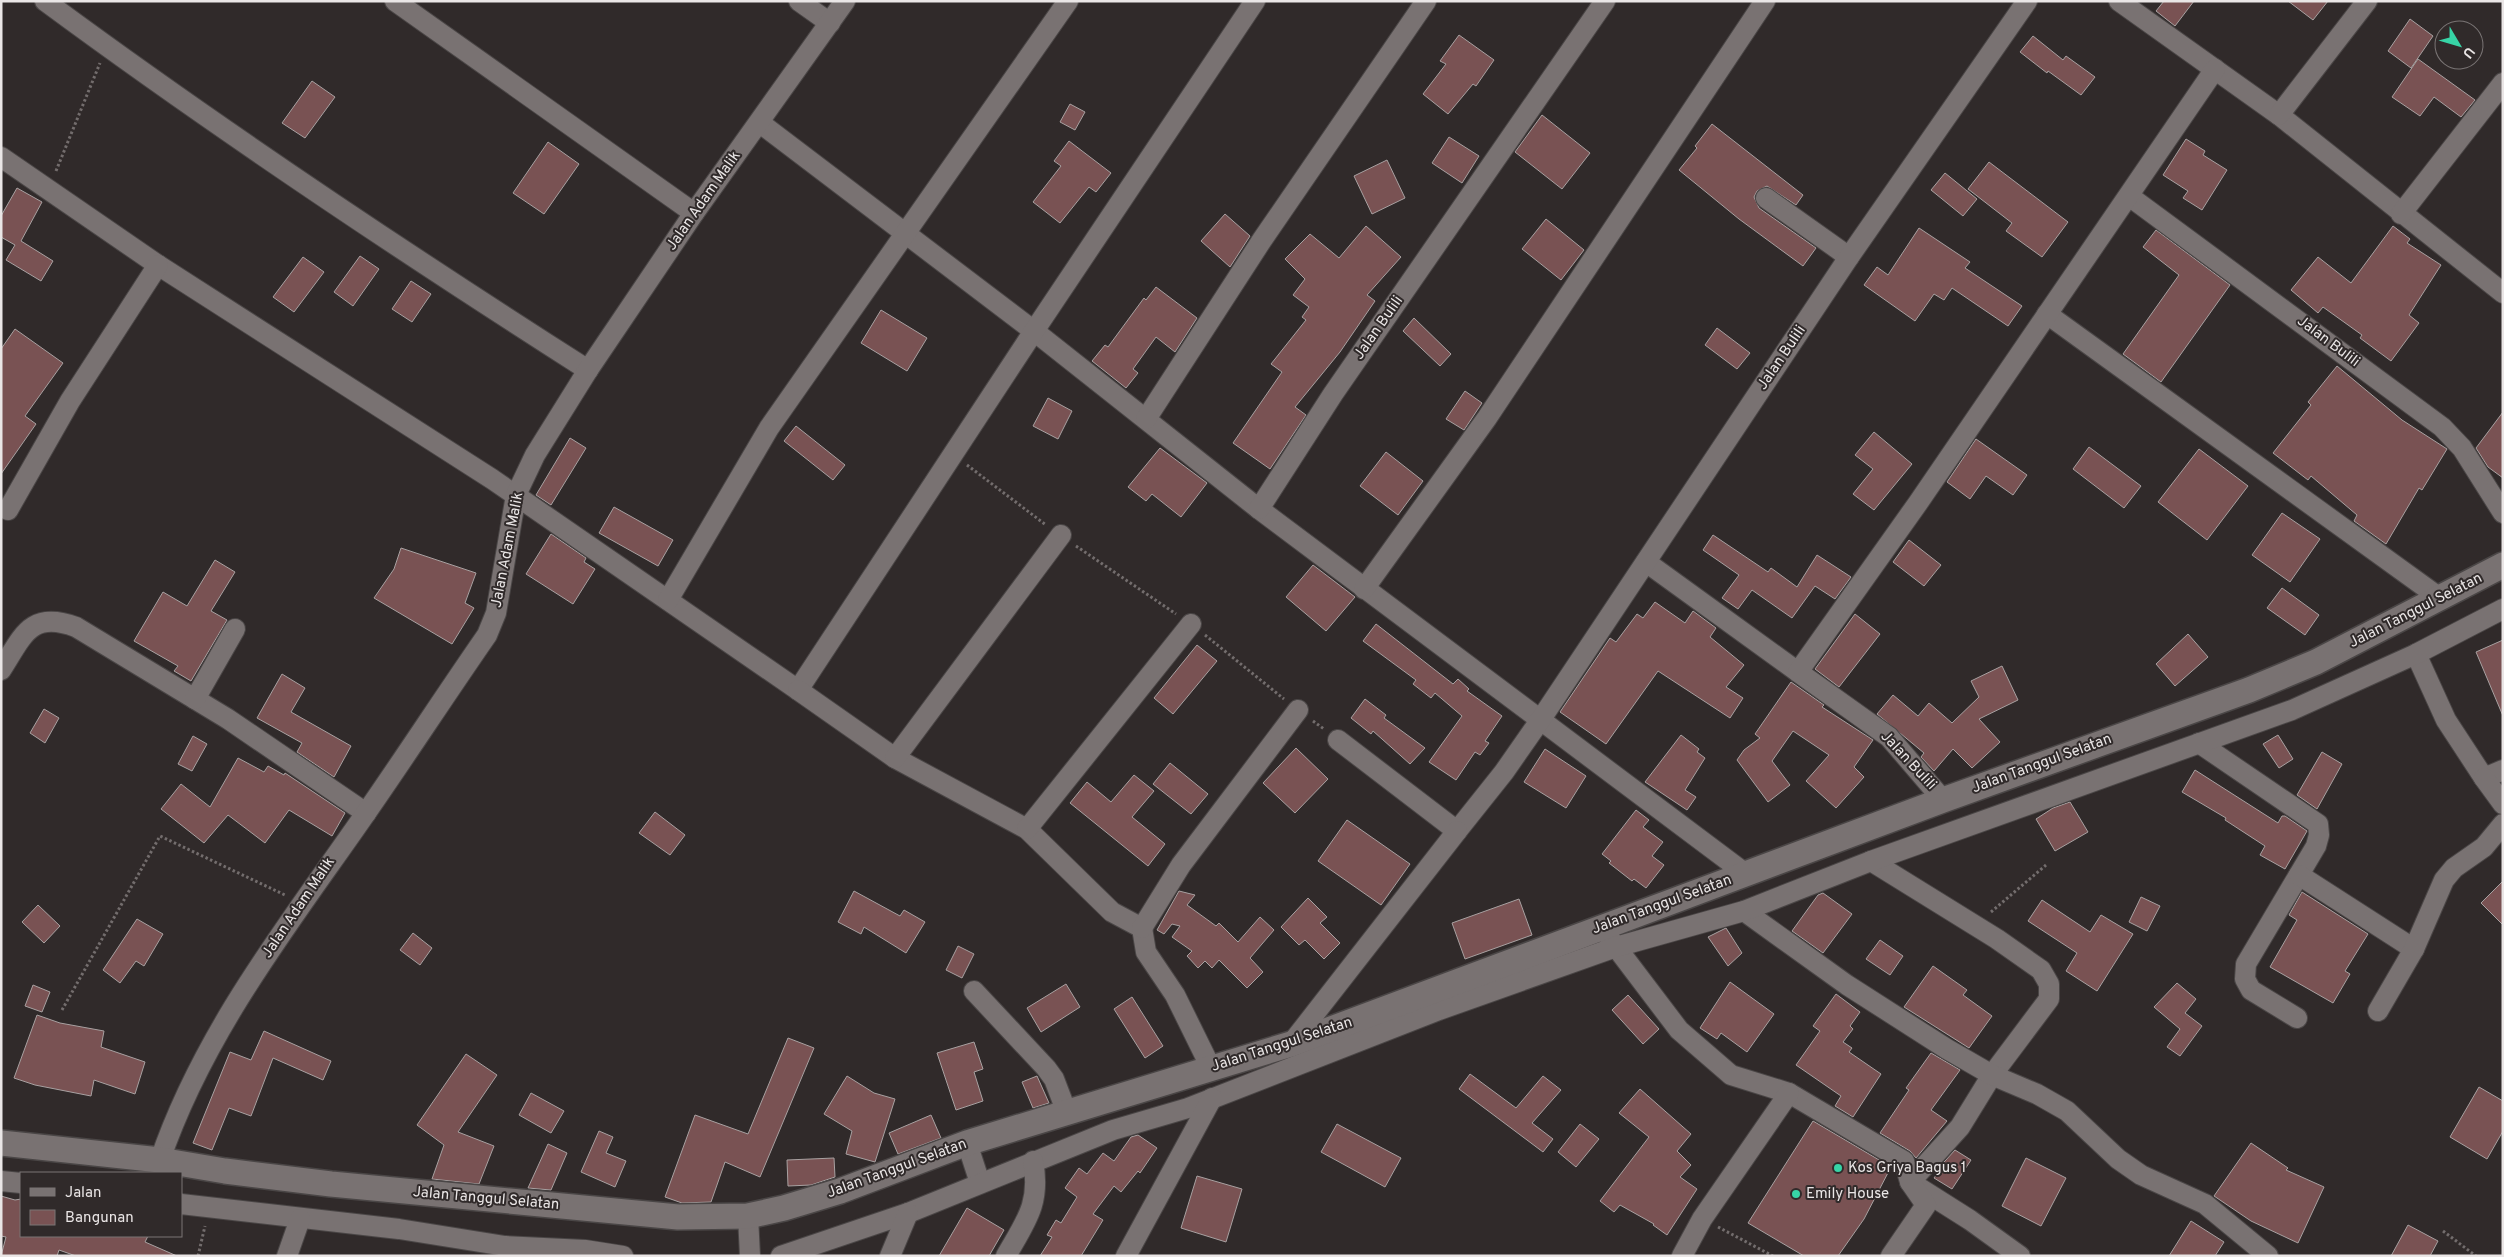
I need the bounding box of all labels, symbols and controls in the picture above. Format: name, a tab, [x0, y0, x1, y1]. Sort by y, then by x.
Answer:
north arrow	[2434, 20, 2484, 70]
text: U	[2458, 43, 2478, 61]
street label: Jalan Adam Malik	[663, 147, 745, 255]
street label: Jalan Bulili	[1350, 292, 1408, 364]
street label: Jalan Bulili	[2293, 312, 2363, 372]
street label: Jalan Bulili	[1753, 322, 1811, 394]
street label: Jalan Adam Malik	[487, 491, 529, 609]
street label: Jalan Tanggul Selatan	[2346, 569, 2486, 653]
street label: Jalan Bulili	[1876, 728, 1940, 794]
street label: Jalan Tanggul Selatan	[1970, 730, 2114, 798]
street label: Jalan Adam Malik	[258, 854, 340, 962]
street label: Jalan Tanggul Selatan	[1590, 871, 1734, 939]
street label: Jalan Tanggul Selatan	[1209, 1013, 1355, 1077]
street label: Jalan Tanggul Selatan	[825, 1135, 969, 1203]
place label: Kos Griya Bagus 1	[1848, 1159, 1966, 1178]
marker: Kos Griya Bagus 1	[1832, 1162, 1844, 1174]
legend	[20, 1172, 182, 1237]
street label: Jalan Tanggul Selatan	[412, 1183, 560, 1215]
text: Jalan	[65, 1184, 102, 1203]
place label: Emily House	[1806, 1185, 1889, 1204]
marker: Emily House	[1790, 1188, 1802, 1200]
text: Bangunan	[65, 1209, 134, 1228]

